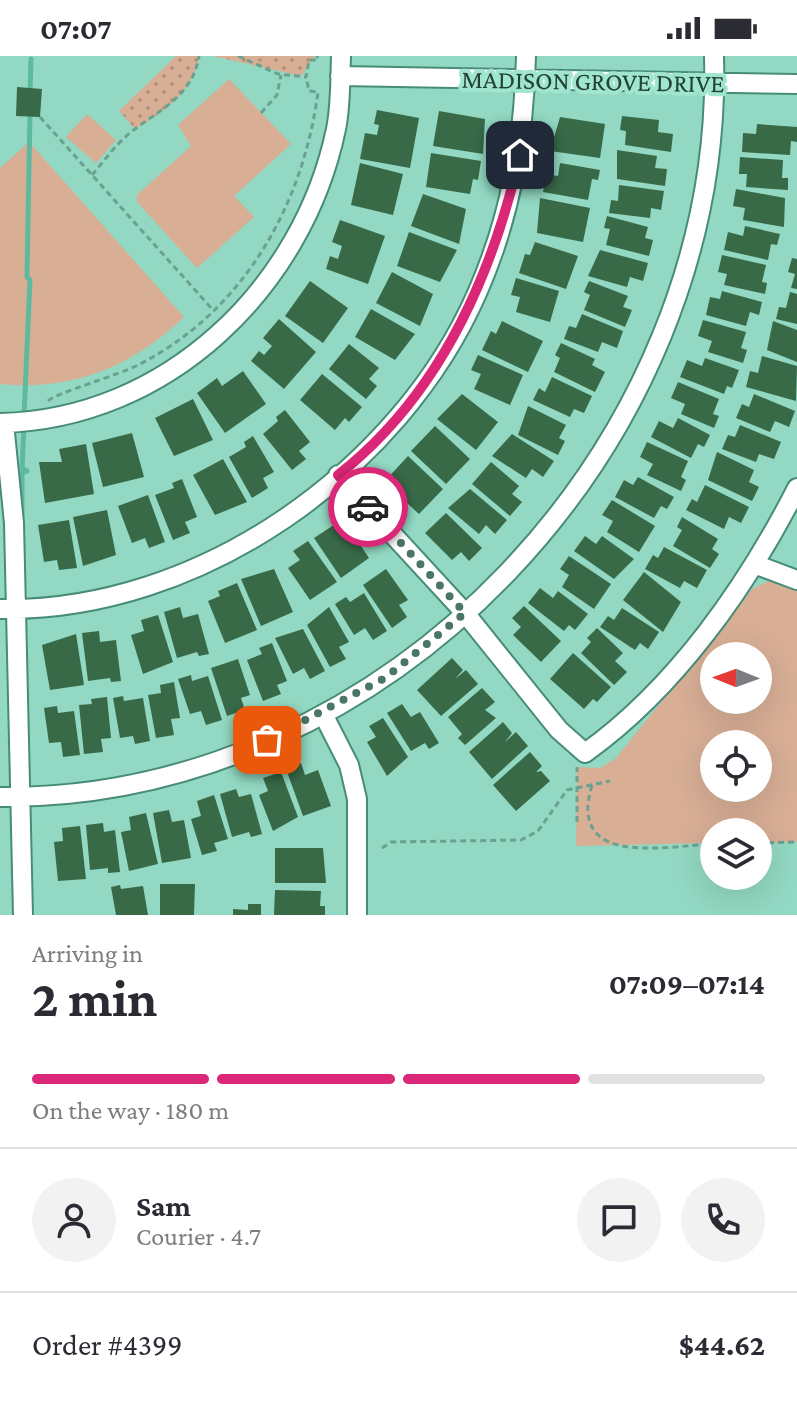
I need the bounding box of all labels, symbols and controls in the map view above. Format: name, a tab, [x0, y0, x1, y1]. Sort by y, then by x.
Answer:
text: 07:07	[40, 12, 112, 45]
street label: MADISON GROVE DRIVE	[461, 65, 725, 98]
pin	[486, 121, 554, 189]
icon: home	[498, 133, 542, 177]
courier	[328, 467, 408, 547]
icon: car	[346, 485, 390, 529]
north arrow	[700, 642, 772, 714]
map controls	[700, 642, 772, 890]
pin	[233, 706, 301, 774]
icon: bag	[245, 718, 289, 762]
button: locate	[700, 730, 772, 802]
button: layers	[700, 818, 772, 890]
text: Arriving in	[32, 939, 143, 968]
text: 07:09–07:14	[609, 967, 765, 1000]
text: 2 min	[32, 969, 157, 1027]
text: On the way · 180 m	[32, 1096, 229, 1125]
button: person	[32, 1178, 116, 1262]
button: chat	[577, 1178, 661, 1262]
button: phone	[681, 1178, 765, 1262]
text: Sam	[136, 1189, 191, 1222]
text: Courier · 4.7	[136, 1222, 261, 1251]
text: Order #4399	[32, 1328, 182, 1361]
text: $44.62	[679, 1328, 765, 1361]

